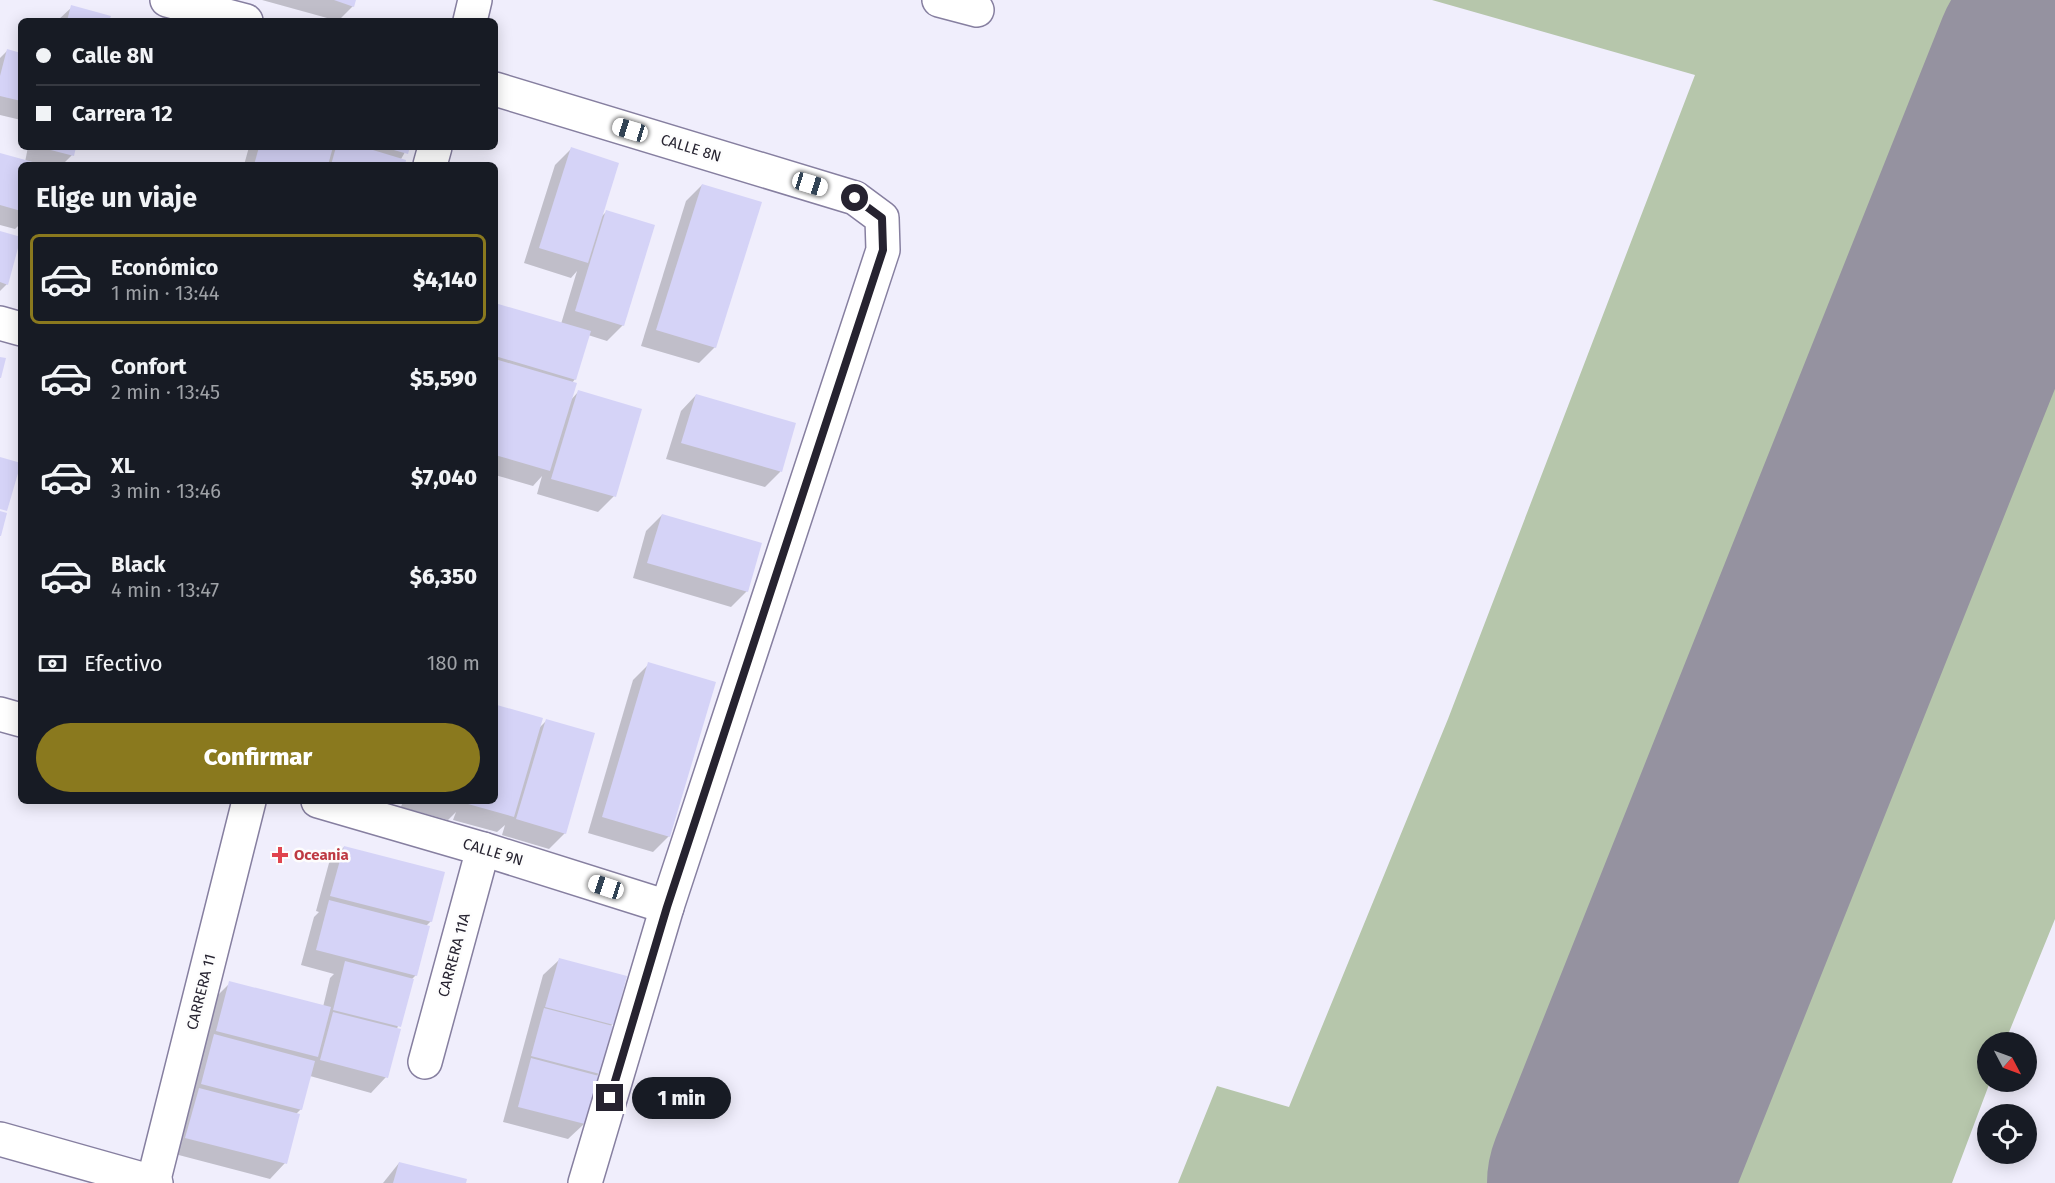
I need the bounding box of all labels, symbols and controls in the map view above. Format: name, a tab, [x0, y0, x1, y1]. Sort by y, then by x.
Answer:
text: Calle 8N	[72, 42, 154, 69]
text: Carrera 12	[72, 100, 173, 127]
car	[610, 116, 650, 144]
street label: CALLE 8N	[659, 130, 723, 166]
car	[790, 170, 830, 198]
text: Elige un viaje	[36, 182, 197, 214]
route start	[841, 184, 868, 211]
icon: car	[39, 252, 93, 306]
text: Económico	[111, 254, 218, 281]
text: $4,140	[413, 266, 477, 293]
text: 1 min · 13:44	[111, 281, 219, 305]
icon: car	[39, 351, 93, 405]
text: Confort	[111, 353, 187, 380]
text: $5,590	[410, 365, 477, 392]
text: 2 min · 13:45	[111, 380, 220, 404]
icon: car	[39, 450, 93, 504]
text: XL	[111, 452, 135, 479]
text: $7,040	[411, 464, 477, 491]
text: 3 min · 13:46	[111, 479, 221, 503]
icon: car	[39, 549, 93, 603]
text: Black	[111, 551, 166, 578]
text: $6,350	[410, 563, 477, 590]
text: 4 min · 13:47	[111, 578, 219, 602]
icon: cash	[36, 647, 69, 680]
text: Efectivo	[84, 650, 163, 677]
text: 180 m	[427, 651, 480, 675]
button: Confirmar	[36, 723, 480, 792]
street label: CALLE 9N	[461, 834, 525, 870]
marker: Oceania	[271, 846, 289, 864]
place label: Oceania	[294, 846, 349, 864]
car	[586, 873, 626, 901]
street label: CARRERA 11A	[434, 911, 474, 999]
street label: CARRERA 11	[183, 952, 219, 1032]
north arrow	[1977, 1032, 2037, 1092]
map controls	[1977, 1032, 2037, 1164]
callout: 1 min	[631, 1077, 730, 1119]
route end	[596, 1084, 623, 1111]
text: 1 min	[658, 1086, 705, 1110]
button: locate	[1977, 1104, 2037, 1164]

